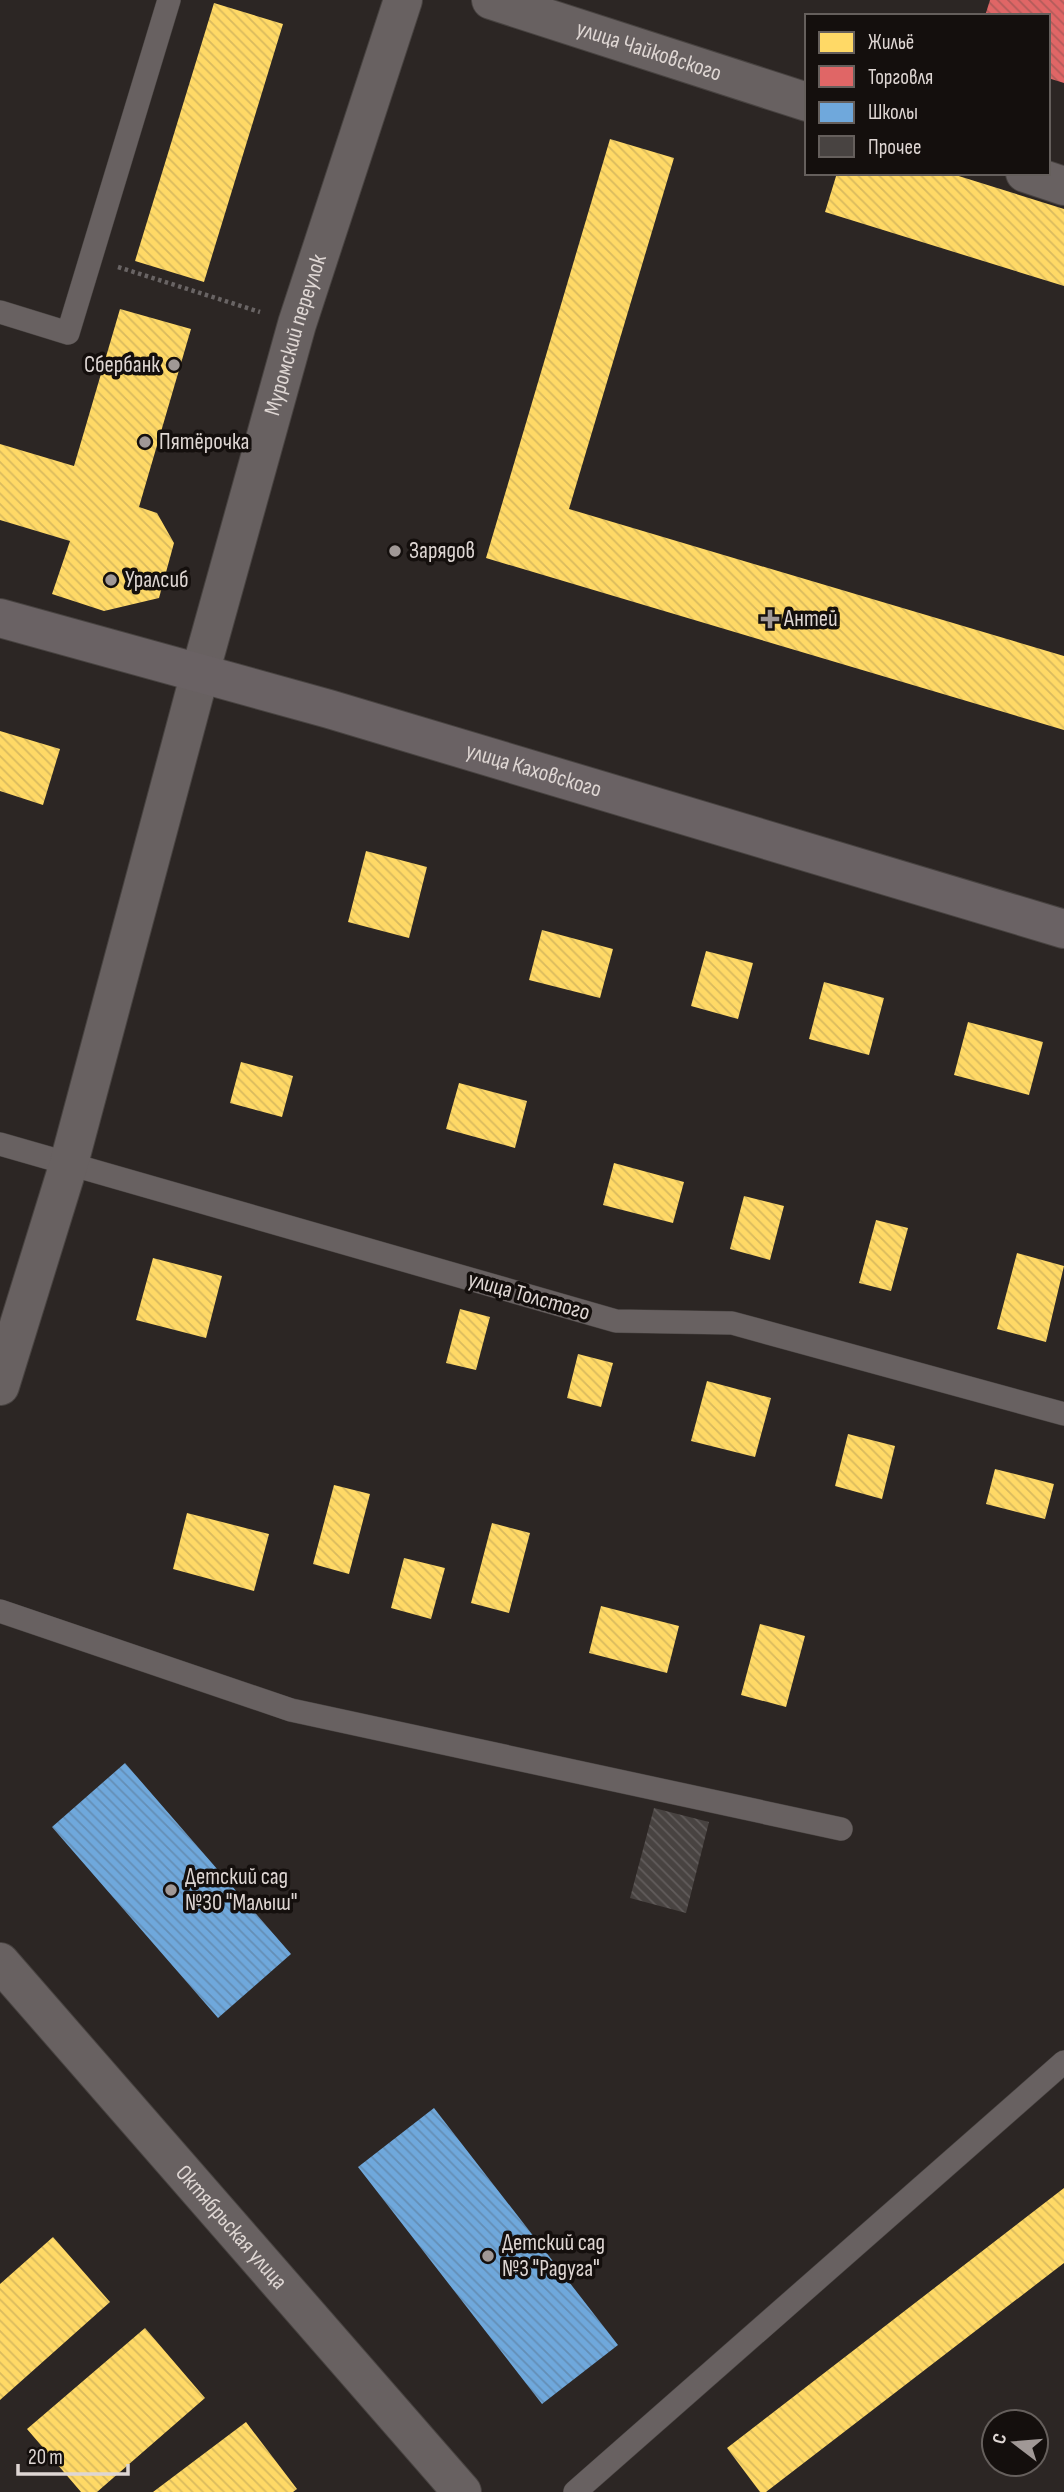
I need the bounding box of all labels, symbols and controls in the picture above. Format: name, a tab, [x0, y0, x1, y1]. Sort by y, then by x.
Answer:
street label: улица Чайковского	[573, 14, 725, 88]
legend	[805, 14, 1050, 175]
text: Жильё	[868, 30, 914, 55]
text: Торговля	[868, 65, 933, 90]
text: Школы	[868, 100, 918, 125]
text: Прочее	[868, 135, 921, 160]
street label: Муромский переулок	[258, 250, 333, 419]
place label: Сбербанк	[84, 351, 160, 379]
marker: Сбербанк	[166, 357, 182, 373]
place label: Пятёрочка	[159, 428, 249, 456]
marker: Пятёрочка	[137, 434, 153, 450]
place label: Зарядов	[409, 537, 475, 565]
marker: Зарядов	[387, 543, 403, 559]
place label: Уралсиб	[125, 566, 189, 594]
marker: Уралсиб	[103, 572, 119, 588]
place label: Антей	[783, 605, 838, 633]
marker: Антей	[762, 611, 778, 627]
street label: улица Каховского	[462, 737, 605, 804]
street label: улица Толстого	[465, 1265, 593, 1327]
place label: Детский сад №30 "Малыш"	[185, 1863, 297, 1917]
marker: Детский сад №30 "Малыш"	[163, 1882, 179, 1898]
street label: Октябрьская улица	[169, 2159, 293, 2295]
place label: Детский сад №3 "Радуга"	[502, 2229, 605, 2283]
marker: Детский сад №3 "Радуга"	[480, 2248, 496, 2264]
north arrow	[980, 2408, 1050, 2478]
text: С	[988, 2431, 1013, 2447]
scale bar	[18, 2432, 128, 2476]
text: 20 m	[28, 2445, 63, 2470]

